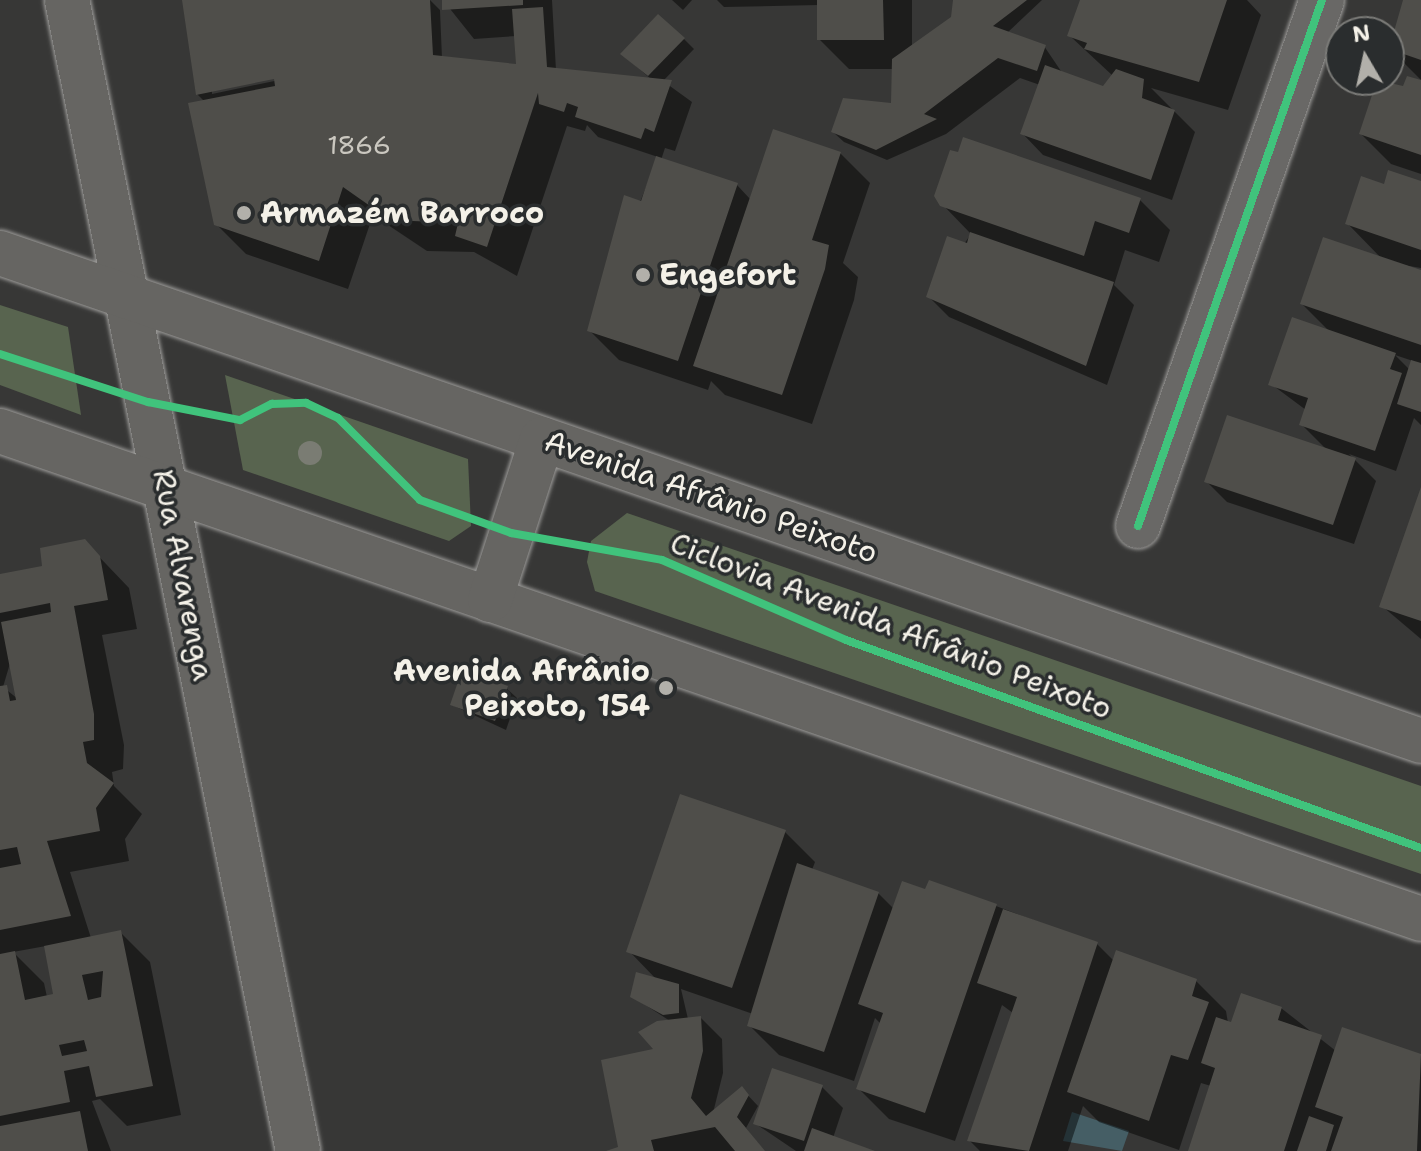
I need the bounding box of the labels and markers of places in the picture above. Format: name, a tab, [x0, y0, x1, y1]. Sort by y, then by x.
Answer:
place label: Armazém Barroco	[260, 195, 544, 231]
marker: Armazém Barroco	[235, 204, 253, 222]
place label: Engefort	[659, 257, 796, 293]
marker: Engefort	[634, 266, 652, 284]
place label: Avenida Afrânio Peixoto, 154	[393, 653, 650, 724]
marker: Avenida Afrânio Peixoto, 154	[657, 679, 675, 697]

